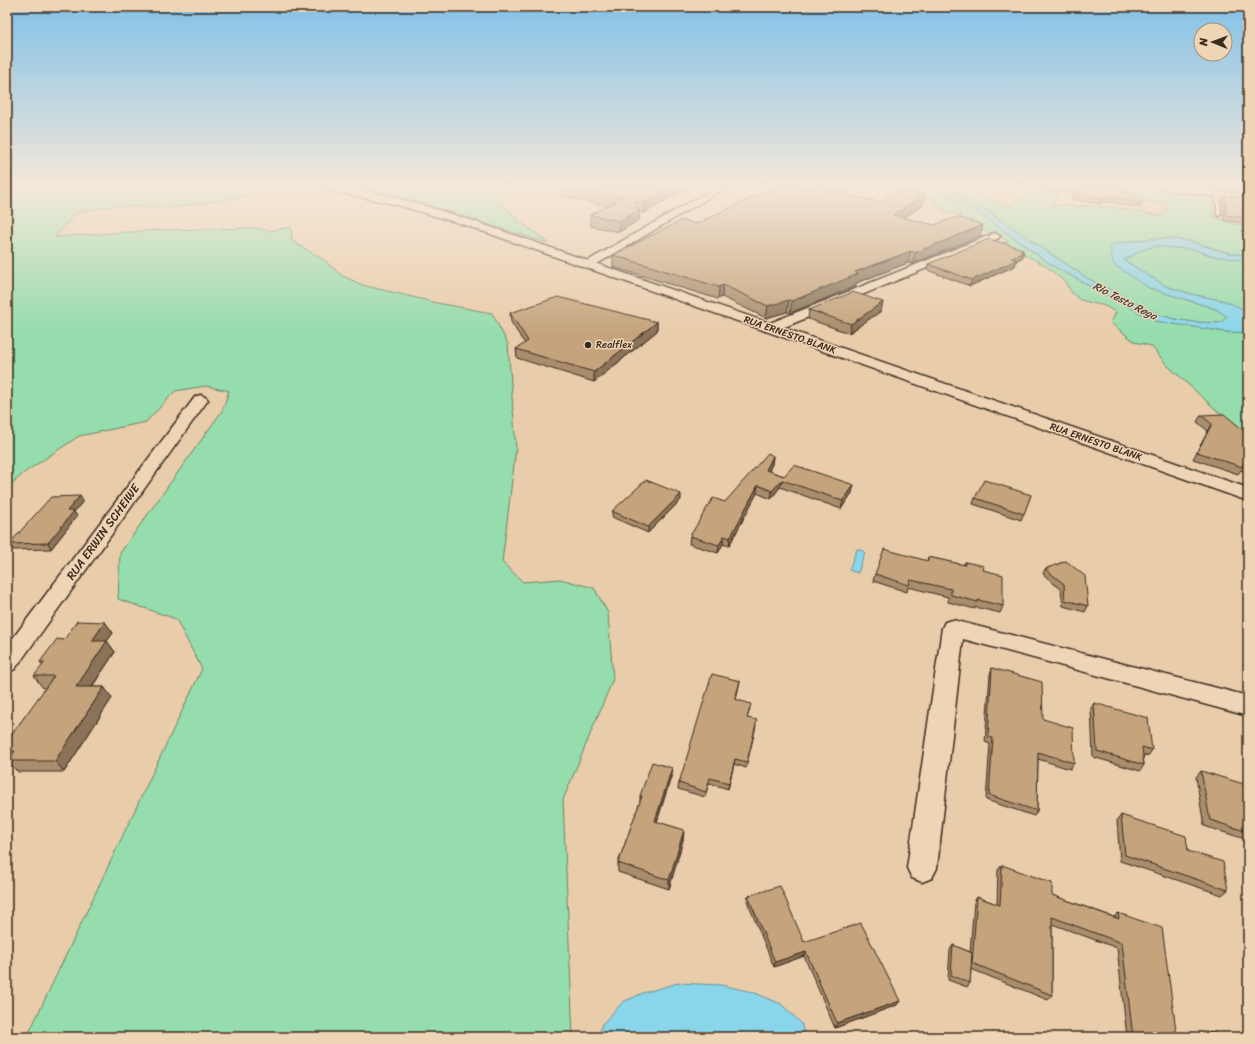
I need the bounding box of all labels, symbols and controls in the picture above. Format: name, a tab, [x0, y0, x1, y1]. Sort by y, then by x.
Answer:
north arrow	[1193, 22, 1233, 62]
text: N	[1194, 37, 1213, 47]
water label: Rio Testo Rega	[1090, 277, 1162, 326]
street label: RUA ERNESTO BLANK	[741, 311, 839, 359]
place label: Realflex	[596, 336, 633, 354]
marker: Realflex	[583, 340, 593, 350]
street label: RUA ERNESTO BLANK	[1047, 418, 1145, 466]
street label: RUA ERWIN SCHEIWE	[60, 478, 146, 585]

